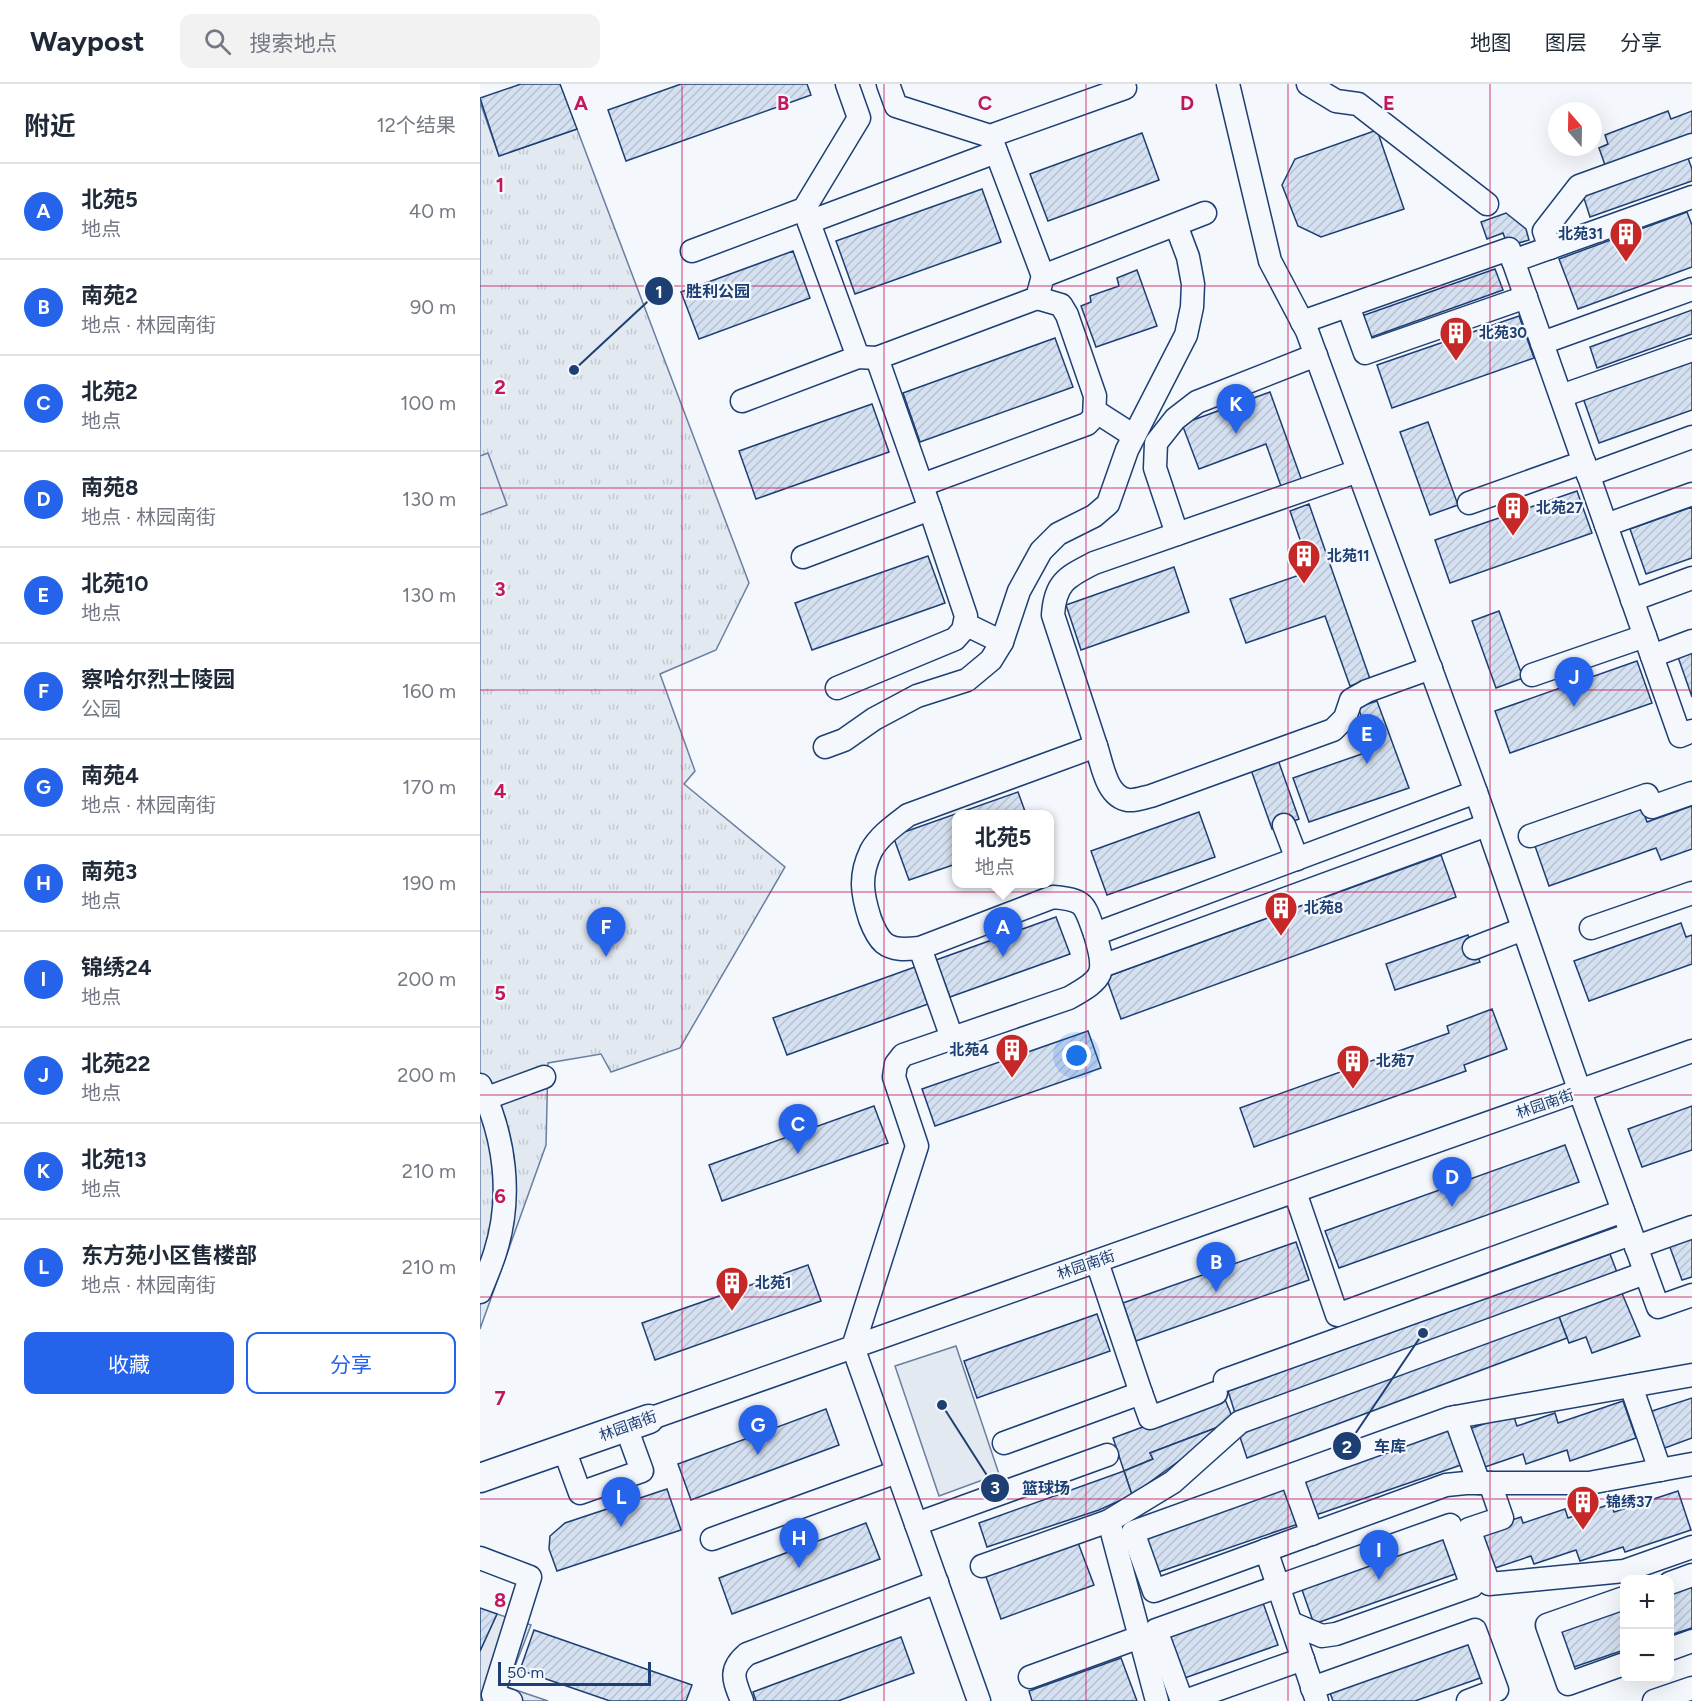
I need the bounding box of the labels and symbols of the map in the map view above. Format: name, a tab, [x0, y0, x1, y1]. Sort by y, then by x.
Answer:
text: A	[574, 91, 589, 115]
text: B	[777, 91, 789, 115]
text: C	[978, 91, 992, 115]
text: D	[1180, 91, 1194, 115]
text: E	[1383, 91, 1395, 115]
north arrow	[1548, 102, 1602, 156]
text: 1	[496, 173, 504, 197]
building icon: 北苑31	[1608, 216, 1644, 263]
place label: 北苑31	[1558, 225, 1603, 243]
callout: 胜利公园	[644, 274, 762, 308]
text: 1	[655, 281, 663, 303]
text: 胜利公园	[686, 282, 750, 301]
building icon: 北苑30	[1438, 315, 1474, 362]
place label: 北苑30	[1479, 324, 1527, 342]
text: 2	[494, 375, 506, 399]
pin: K	[1216, 384, 1256, 434]
building icon: 北苑27	[1495, 490, 1531, 537]
place label: 北苑27	[1536, 499, 1583, 517]
building icon: 北苑11	[1286, 538, 1322, 585]
place label: 北苑11	[1327, 547, 1370, 565]
text: 3	[494, 577, 506, 601]
pin: J	[1554, 658, 1594, 707]
pin: E	[1348, 714, 1386, 764]
text: 4	[494, 779, 507, 803]
building icon: 北苑8	[1263, 890, 1299, 937]
place label: 北苑8	[1304, 899, 1343, 917]
pin: F	[586, 908, 626, 957]
pin: A	[984, 908, 1022, 957]
text: 5	[494, 981, 506, 1005]
building icon: 北苑4	[994, 1032, 1030, 1079]
place label: 北苑4	[950, 1041, 990, 1059]
your location	[1062, 1041, 1091, 1070]
building icon: 北苑7	[1335, 1043, 1371, 1090]
place label: 北苑7	[1376, 1052, 1414, 1070]
street label: 林园南街	[1514, 1086, 1576, 1122]
pin: C	[778, 1104, 818, 1154]
pin: D	[1432, 1158, 1472, 1207]
text: 6	[494, 1184, 506, 1208]
pin: B	[1196, 1242, 1236, 1292]
street label: 林园南街	[1055, 1247, 1117, 1283]
building icon: 北苑1	[714, 1265, 750, 1312]
place label: 北苑1	[755, 1274, 791, 1292]
text: 7	[494, 1386, 506, 1410]
pin: G	[738, 1406, 778, 1455]
street label: 林园南街	[597, 1407, 659, 1445]
callout: 车库	[1332, 1429, 1418, 1463]
text: 2	[1342, 1436, 1352, 1458]
text: 车库	[1374, 1437, 1406, 1456]
callout: 篮球场	[980, 1471, 1082, 1505]
text: 3	[990, 1477, 1000, 1499]
pin: L	[602, 1478, 640, 1527]
text: 篮球场	[1022, 1479, 1070, 1498]
building icon: 锦绣37	[1565, 1484, 1601, 1531]
place label: 锦绣37	[1606, 1493, 1653, 1511]
pin: H	[780, 1518, 818, 1568]
pin: I	[1360, 1530, 1398, 1580]
text: 8	[494, 1588, 506, 1612]
scale bar	[498, 1659, 651, 1686]

